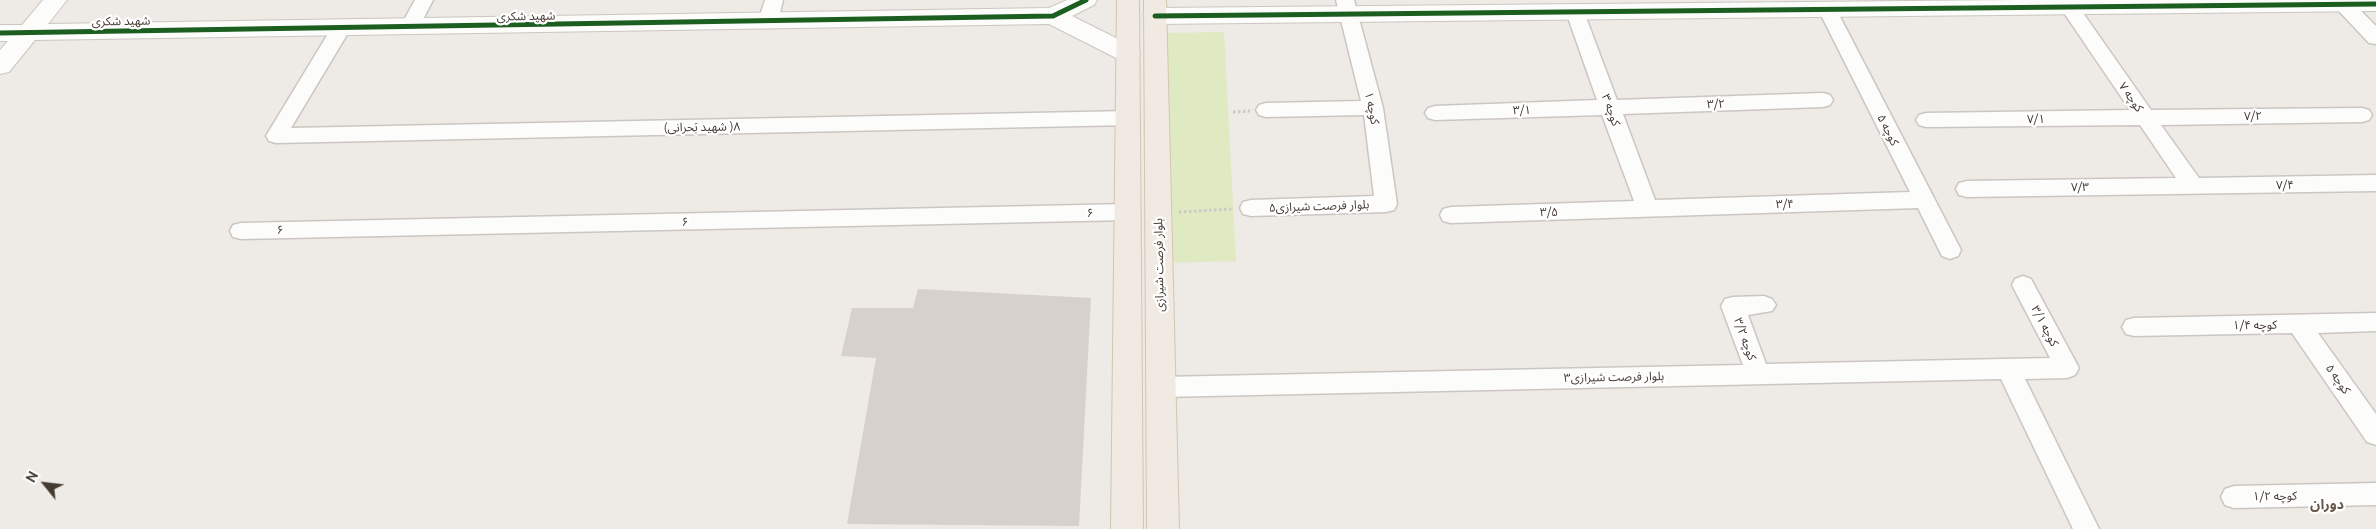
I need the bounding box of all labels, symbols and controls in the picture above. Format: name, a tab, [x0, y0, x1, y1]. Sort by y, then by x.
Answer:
street label: شهید شکری	[497, 8, 555, 24]
street label: شهید شکری	[92, 13, 150, 29]
street label: کوچه ۷	[2116, 79, 2146, 115]
street label: کوچه ۱	[1362, 90, 1382, 126]
street label: کوچه ۳	[1599, 92, 1623, 128]
street label: ۳/۲	[1707, 96, 1725, 112]
street label: ۳/۱	[1513, 102, 1531, 118]
street label: ۷/۲	[2244, 109, 2262, 123]
street label: کوچه ۵	[1874, 112, 1902, 148]
street label: ۷/۱	[2027, 112, 2045, 126]
street label: (شهید بَحرانی )۸	[664, 119, 740, 135]
street label: ۷/۴	[2276, 178, 2294, 192]
street label: ۷/۳	[2071, 180, 2089, 194]
street label: ۳/۴	[1776, 196, 1794, 212]
street label: بلوار فرصت شیرازی۵	[1269, 197, 1369, 215]
street label: ۳/۵	[1540, 204, 1558, 220]
street label: ۶	[1086, 206, 1094, 220]
street label: ۶	[681, 215, 689, 229]
street label: بلوار فرصت شیرازی	[1151, 218, 1167, 312]
street label: ۶	[276, 223, 284, 237]
street label: کوچه ۳/۱	[2028, 303, 2062, 349]
street label: کوچه ۳/۲	[1731, 316, 1759, 362]
street label: کوچه ۱/۴	[2233, 317, 2277, 333]
street label: کوچه ۵	[2323, 361, 2353, 397]
street label: ۳بلوار فرصت شیرازی	[1564, 369, 1664, 385]
north arrow	[20, 459, 70, 509]
text: N	[22, 468, 41, 485]
street label: کوچه ۱/۲	[2253, 488, 2297, 504]
district label: دوران	[2310, 496, 2344, 512]

